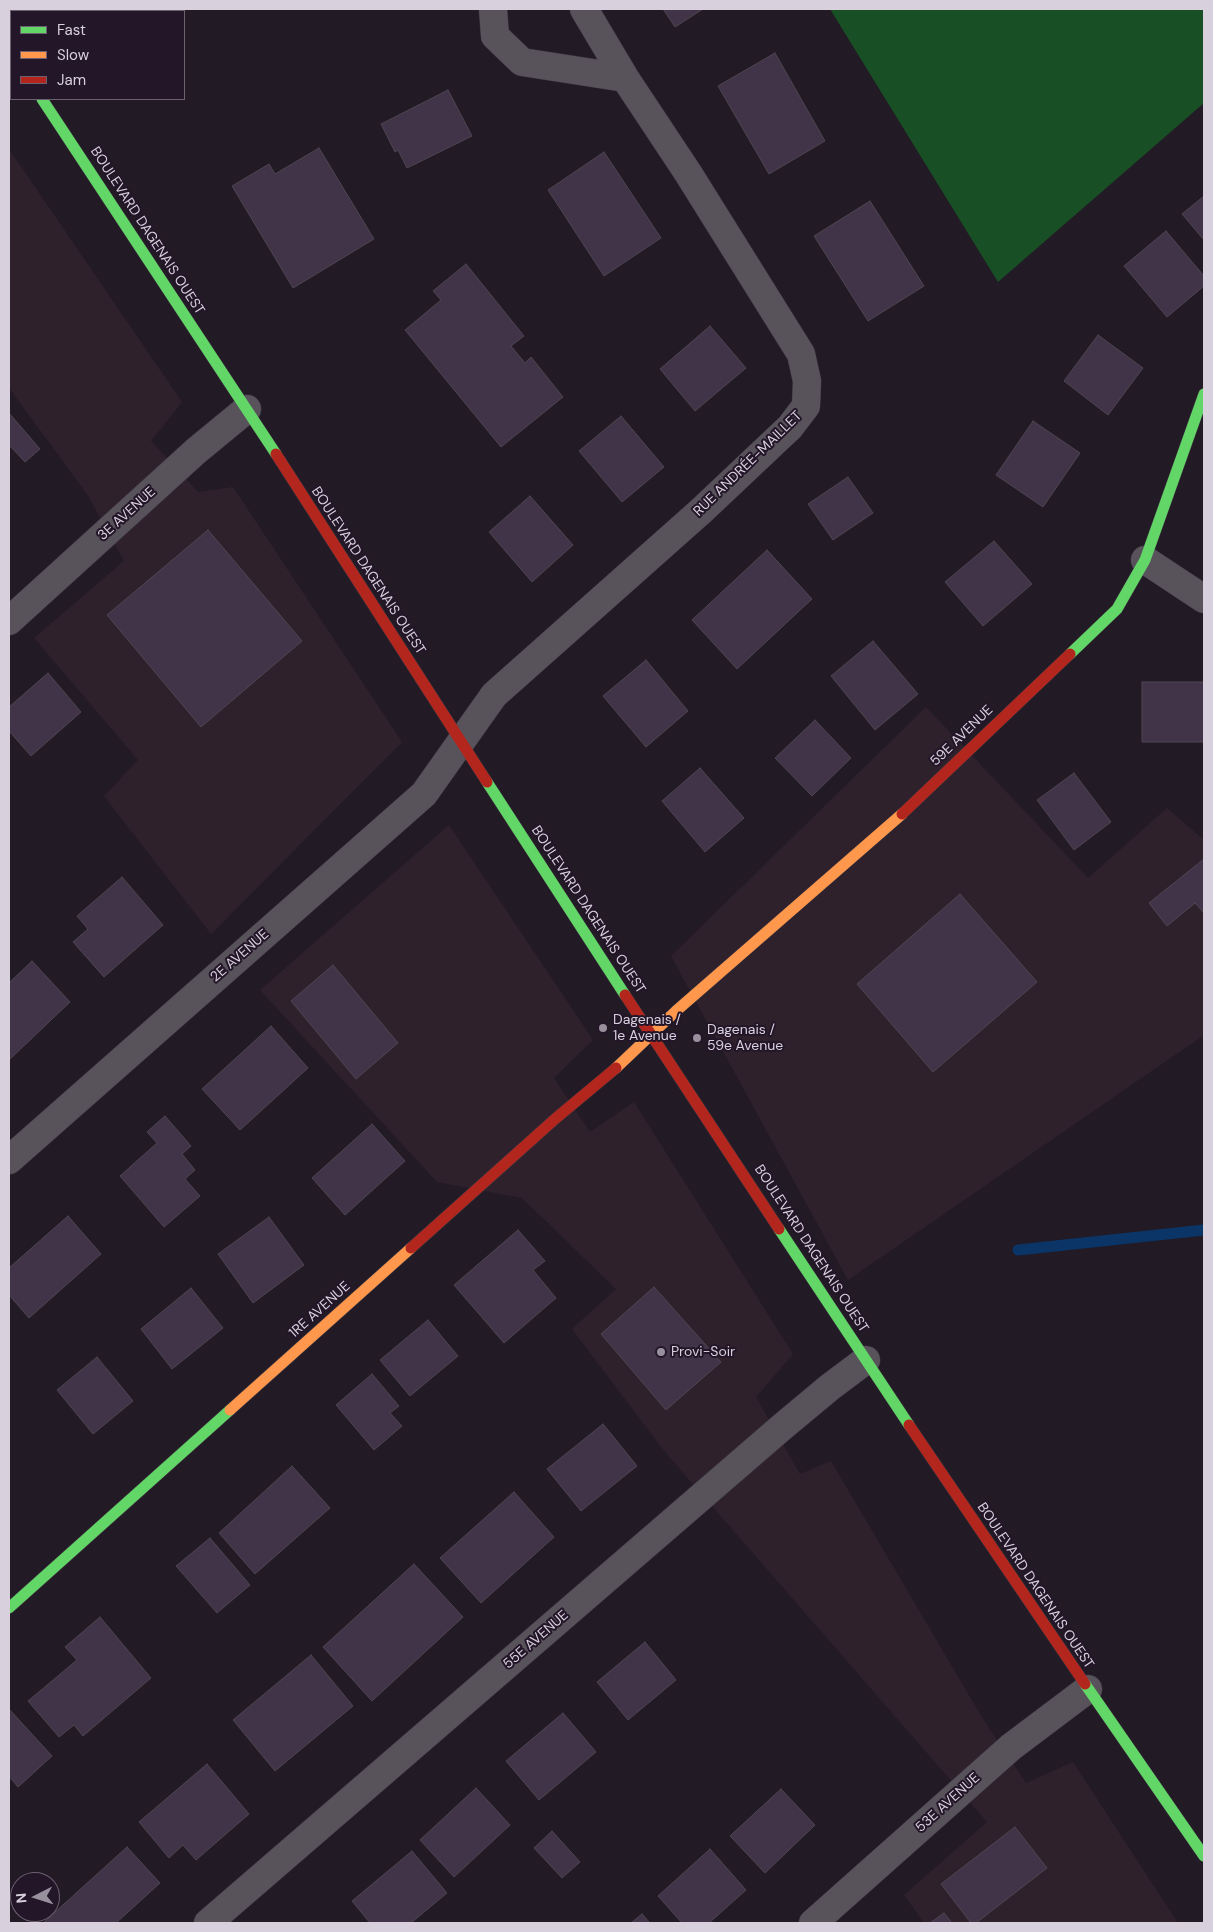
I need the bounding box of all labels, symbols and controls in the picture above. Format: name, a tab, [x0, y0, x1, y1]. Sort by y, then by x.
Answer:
legend	[10, 10, 185, 100]
text: Fast	[57, 20, 86, 40]
text: Slow	[57, 45, 89, 65]
text: Jam	[57, 70, 86, 90]
street label: BOULEVARD DAGENAIS OUEST	[86, 144, 208, 318]
street label: RUE ANDRÉE-MAILLET	[690, 408, 806, 520]
street label: 3E AVENUE	[95, 484, 159, 544]
street label: BOULEVARD DAGENAIS OUEST	[307, 484, 429, 658]
street label: 59E AVENUE	[927, 702, 997, 770]
street label: BOULEVARD DAGENAIS OUEST	[527, 823, 649, 997]
street label: 2E AVENUE	[207, 926, 273, 986]
place label: Dagenais / 1e Avenue	[613, 1012, 681, 1044]
marker: Dagenais / 1e Avenue	[597, 1022, 609, 1034]
place label: Dagenais / 59e Avenue	[707, 1022, 783, 1054]
marker: Dagenais / 59e Avenue	[691, 1032, 703, 1044]
street label: BOULEVARD DAGENAIS OUEST	[750, 1162, 872, 1336]
street label: 1RE AVENUE	[286, 1278, 354, 1342]
place label: Provi-Soir	[671, 1344, 735, 1360]
marker: Provi-Soir	[655, 1346, 667, 1358]
street label: BOULEVARD DAGENAIS OUEST	[973, 1500, 1097, 1672]
street label: 55E AVENUE	[500, 1607, 572, 1673]
street label: 53E AVENUE	[912, 1770, 984, 1836]
north arrow	[10, 1872, 60, 1922]
text: N	[12, 1892, 30, 1904]

